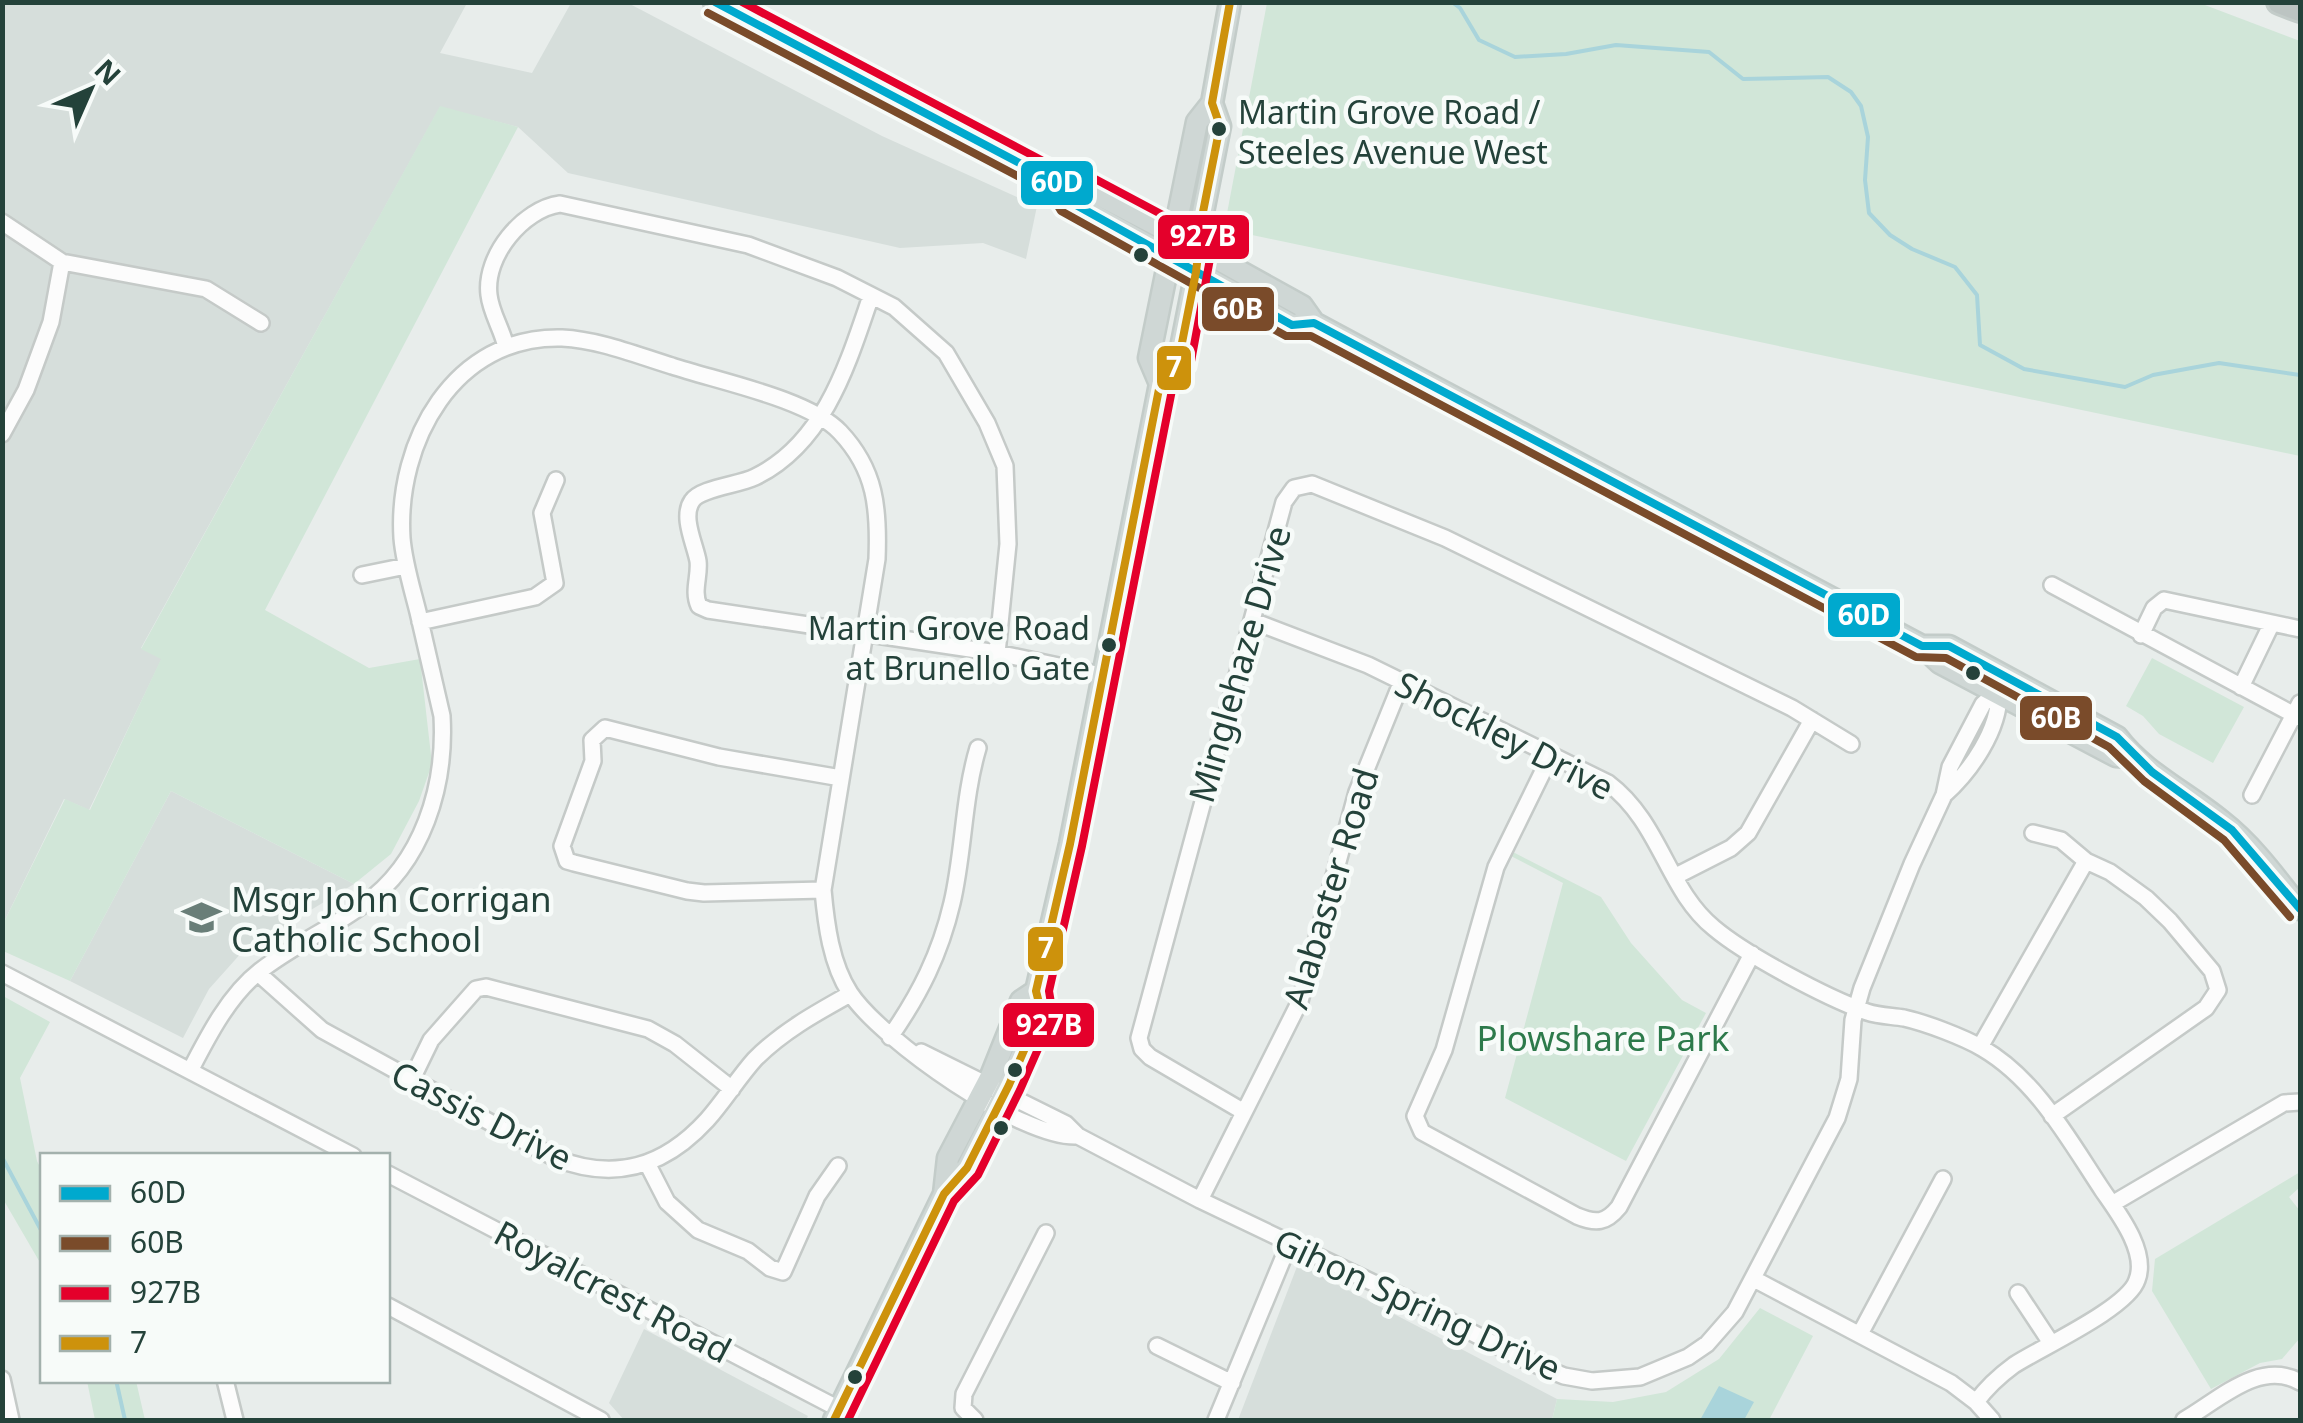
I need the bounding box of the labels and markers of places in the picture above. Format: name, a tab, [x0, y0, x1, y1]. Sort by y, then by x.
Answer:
place label: Martin Grove Road / Steeles Avenue West	[1238, 90, 1548, 173]
marker: Martin Grove Road / Steeles Avenue West	[1209, 119, 1229, 139]
unlabelled marker	[1131, 245, 1151, 265]
place label: Martin Grove Road at Brunello Gate	[808, 606, 1090, 689]
marker: Martin Grove Road at Brunello Gate	[1099, 635, 1119, 655]
unlabelled marker	[1963, 663, 1983, 683]
place label: Msgr John Corrigan Catholic School	[231, 875, 552, 962]
school or university icon: Msgr John Corrigan Catholic School	[180, 897, 222, 939]
unlabelled marker	[1005, 1060, 1025, 1080]
unlabelled marker	[991, 1118, 1011, 1138]
unlabelled marker	[845, 1367, 865, 1387]

